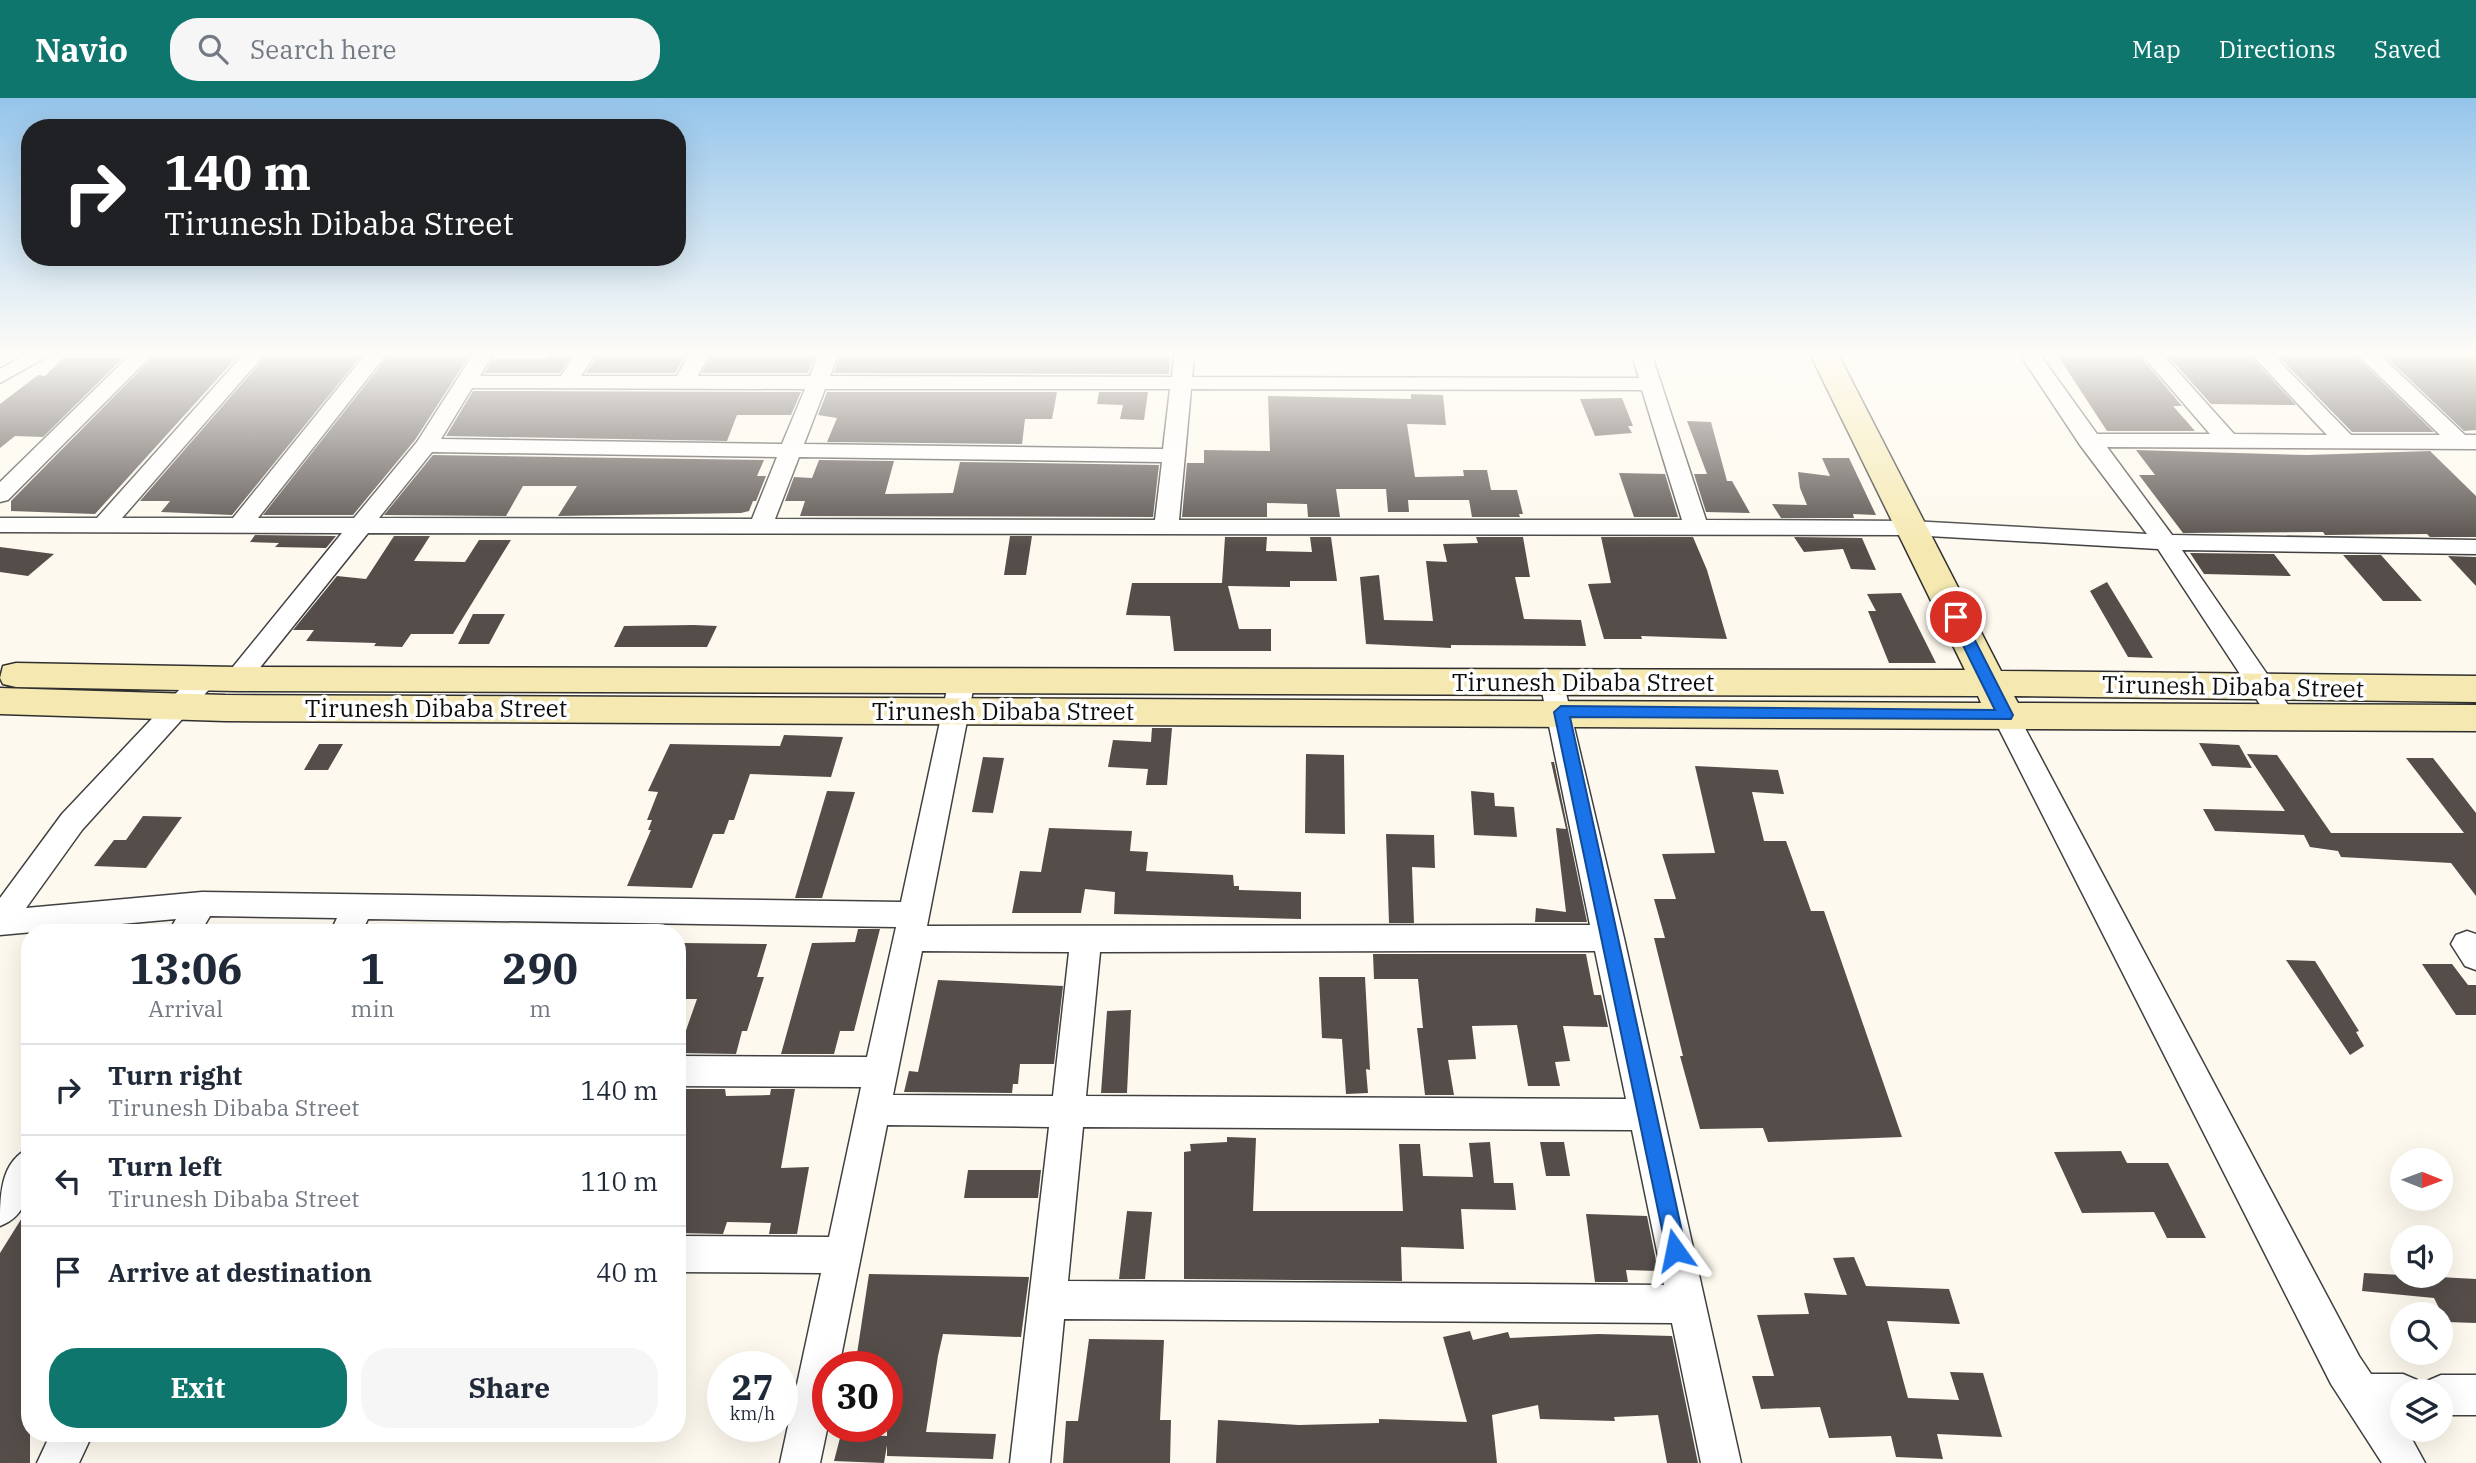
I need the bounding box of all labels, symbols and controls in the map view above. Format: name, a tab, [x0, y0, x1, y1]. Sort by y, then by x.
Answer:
search box	[170, 18, 660, 81]
text: Navio	[35, 28, 128, 71]
icon: search	[194, 30, 232, 68]
text: Search here	[250, 32, 396, 66]
text: Map	[2132, 33, 2181, 65]
text: Directions	[2219, 33, 2336, 65]
text: Saved	[2374, 33, 2441, 65]
text: 140 m	[164, 140, 311, 203]
icon: right	[49, 147, 140, 238]
text: Tirunesh Dibaba Street	[164, 202, 514, 244]
pin	[1926, 587, 1986, 647]
icon: arrive	[1937, 598, 1975, 636]
street label: Tirunesh Dibaba Street	[1452, 666, 1714, 698]
street label: Tirunesh Dibaba Street	[2102, 668, 2364, 704]
street label: Tirunesh Dibaba Street	[305, 692, 567, 724]
street label: Tirunesh Dibaba Street	[872, 695, 1134, 727]
text: 13:06	[129, 941, 243, 996]
text: 1	[360, 941, 385, 996]
text: 290	[502, 941, 578, 996]
text: Arrival	[148, 993, 223, 1023]
text: min	[351, 993, 394, 1023]
text: m	[529, 993, 551, 1023]
text: Turn right	[108, 1058, 242, 1092]
icon: right	[49, 1071, 87, 1109]
text: 140 m	[580, 1073, 658, 1107]
text: Tirunesh Dibaba Street	[108, 1092, 359, 1122]
north arrow	[2390, 1148, 2454, 1211]
map controls	[2390, 1148, 2453, 1442]
text: Turn left	[108, 1149, 222, 1183]
icon: left	[49, 1162, 87, 1200]
text: 110 m	[580, 1164, 658, 1198]
text: Tirunesh Dibaba Street	[108, 1183, 359, 1213]
position arrow	[1638, 1213, 1712, 1287]
button: sound	[2390, 1225, 2453, 1288]
icon: arrive	[49, 1253, 87, 1291]
text: Arrive at destination	[108, 1255, 372, 1289]
text: 40 m	[596, 1255, 658, 1289]
button: search	[2390, 1302, 2453, 1365]
button: Exit	[49, 1348, 347, 1428]
button: Share	[361, 1348, 658, 1428]
speed limit sign: 30	[812, 1351, 903, 1442]
text: 27	[731, 1364, 774, 1410]
button: layers	[2390, 1379, 2453, 1442]
text: km/h	[730, 1402, 775, 1425]

